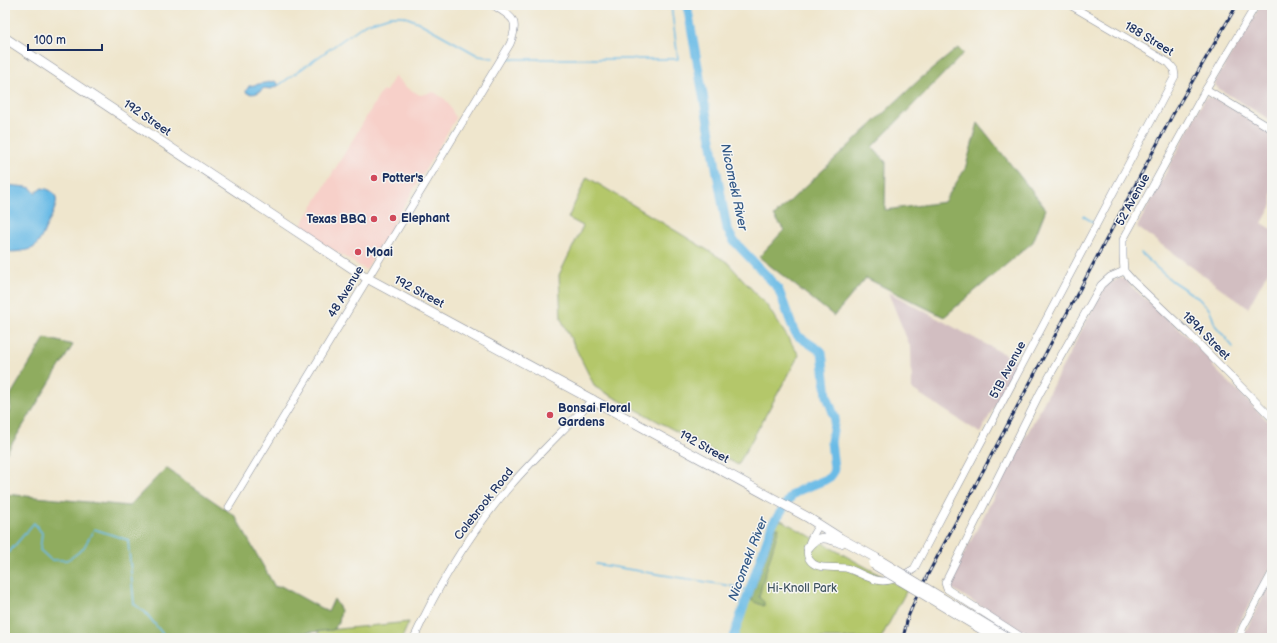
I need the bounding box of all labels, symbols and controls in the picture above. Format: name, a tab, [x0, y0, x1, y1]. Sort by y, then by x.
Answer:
street label: 188 Street	[1122, 19, 1177, 60]
scale bar	[28, 26, 102, 52]
text: 100 m	[34, 33, 66, 48]
street label: 192 Street	[120, 97, 174, 140]
water label: Nicomekl River	[717, 142, 751, 233]
place label: Potter's	[382, 171, 424, 186]
street label: 52 Avenue	[1113, 171, 1153, 229]
marker: Potter's	[369, 173, 379, 183]
place label: Elephant	[401, 211, 450, 226]
place label: Texas BBQ	[307, 212, 366, 227]
marker: Elephant	[388, 213, 398, 223]
marker: Texas BBQ	[369, 214, 379, 224]
place label: Moai	[366, 245, 393, 260]
marker: Moai	[353, 247, 363, 257]
street label: 48 Avenue	[325, 263, 367, 321]
street label: 192 Street	[391, 273, 447, 312]
street label: 189A Street	[1179, 309, 1233, 363]
street label: 51B Avenue	[987, 339, 1029, 401]
place label: Bonsai Floral Gardens	[558, 401, 630, 430]
marker: Bonsai Floral Gardens	[545, 410, 555, 420]
street label: 192 Street	[676, 427, 732, 467]
street label: Colebrook Road	[451, 465, 517, 543]
water label: Nicomekl River	[725, 514, 772, 603]
park label: Hi-Knoll Park	[767, 581, 837, 596]

